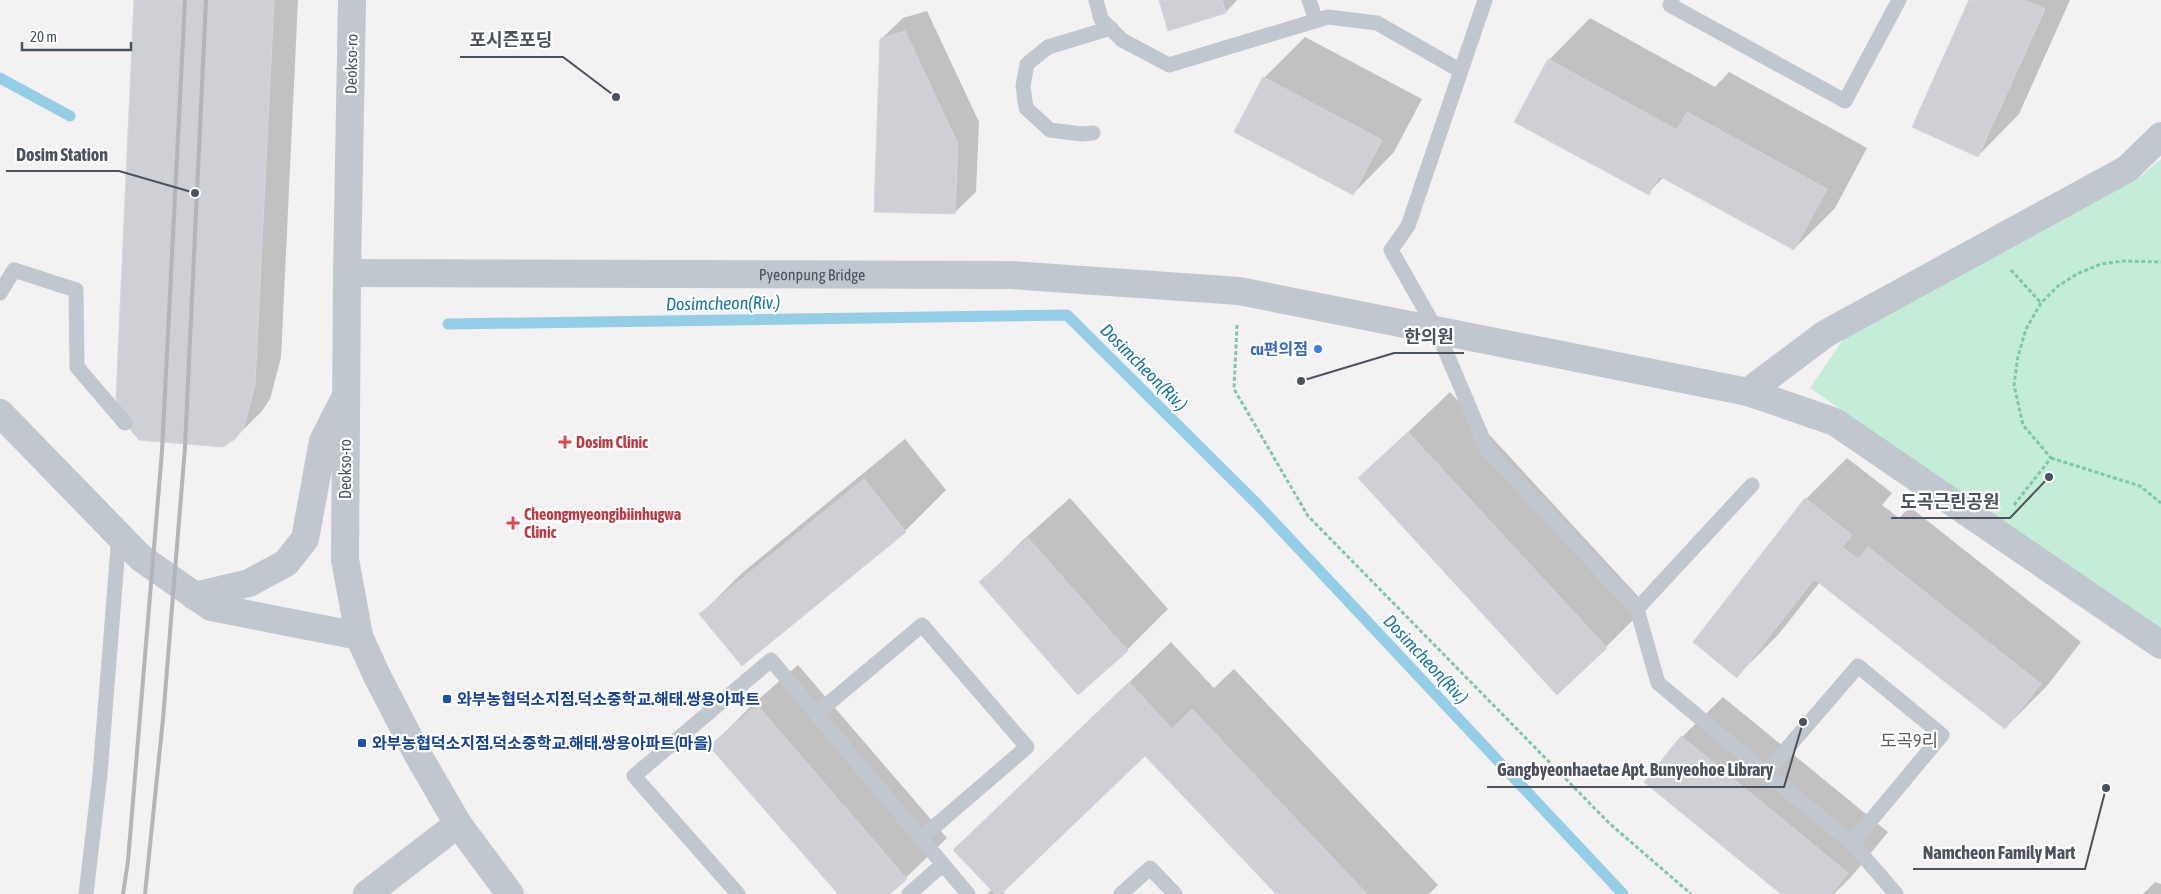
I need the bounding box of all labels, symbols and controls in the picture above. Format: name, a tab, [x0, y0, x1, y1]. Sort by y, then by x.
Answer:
scale bar	[22, 20, 131, 52]
callout: 포시즌포딩	[460, 24, 563, 57]
text: 20 m	[30, 28, 57, 45]
text: 포시즌포딩	[470, 29, 552, 50]
street label: Deokso-ro	[341, 34, 361, 94]
callout: Dosim Station	[6, 138, 119, 171]
text: Dosim Station	[16, 144, 108, 165]
street label: Pyeonpung Bridge	[759, 265, 865, 285]
water label: Dosimcheon(Riv.)	[666, 292, 780, 314]
water label: Dosimcheon(Riv.)	[1096, 319, 1192, 415]
callout: 한의원	[1394, 320, 1464, 353]
text: 한의원	[1404, 326, 1454, 347]
place label: cu편의점	[1250, 340, 1308, 358]
marker: cu편의점	[1312, 343, 1324, 355]
place label: Dosim Clinic	[576, 433, 648, 451]
marker: Dosim Clinic	[558, 435, 572, 449]
street label: Deokso-ro	[336, 439, 354, 499]
callout: 도곡근린공원	[1891, 485, 2010, 518]
text: 도곡근린공원	[1900, 491, 2000, 512]
place label: Cheongmyeongibiinhugwa Clinic	[524, 505, 681, 541]
marker: Cheongmyeongibiinhugwa Clinic	[506, 516, 520, 530]
water label: Dosimcheon(Riv.)	[1379, 610, 1473, 708]
place label: 와부농협덕소지점.덕소중학교.해태.쌍용아파트	[457, 690, 760, 708]
marker: 와부농협덕소지점.덕소중학교.해태.쌍용아파트	[441, 693, 453, 705]
district label: 도곡9리	[1880, 730, 1938, 751]
place label: 와부농협덕소지점.덕소중학교.해태.쌍용아파트(마을)	[372, 734, 712, 752]
marker: 와부농협덕소지점.덕소중학교.해태.쌍용아파트(마을)	[356, 737, 368, 749]
callout: Gangbyeonhaetae Apt. Bunyeohoe Library	[1487, 754, 1784, 787]
text: Gangbyeonhaetae Apt. Bunyeohoe Library	[1497, 759, 1774, 780]
callout: Namcheon Family Mart	[1913, 836, 2085, 869]
text: Namcheon Family Mart	[1923, 842, 2076, 863]

